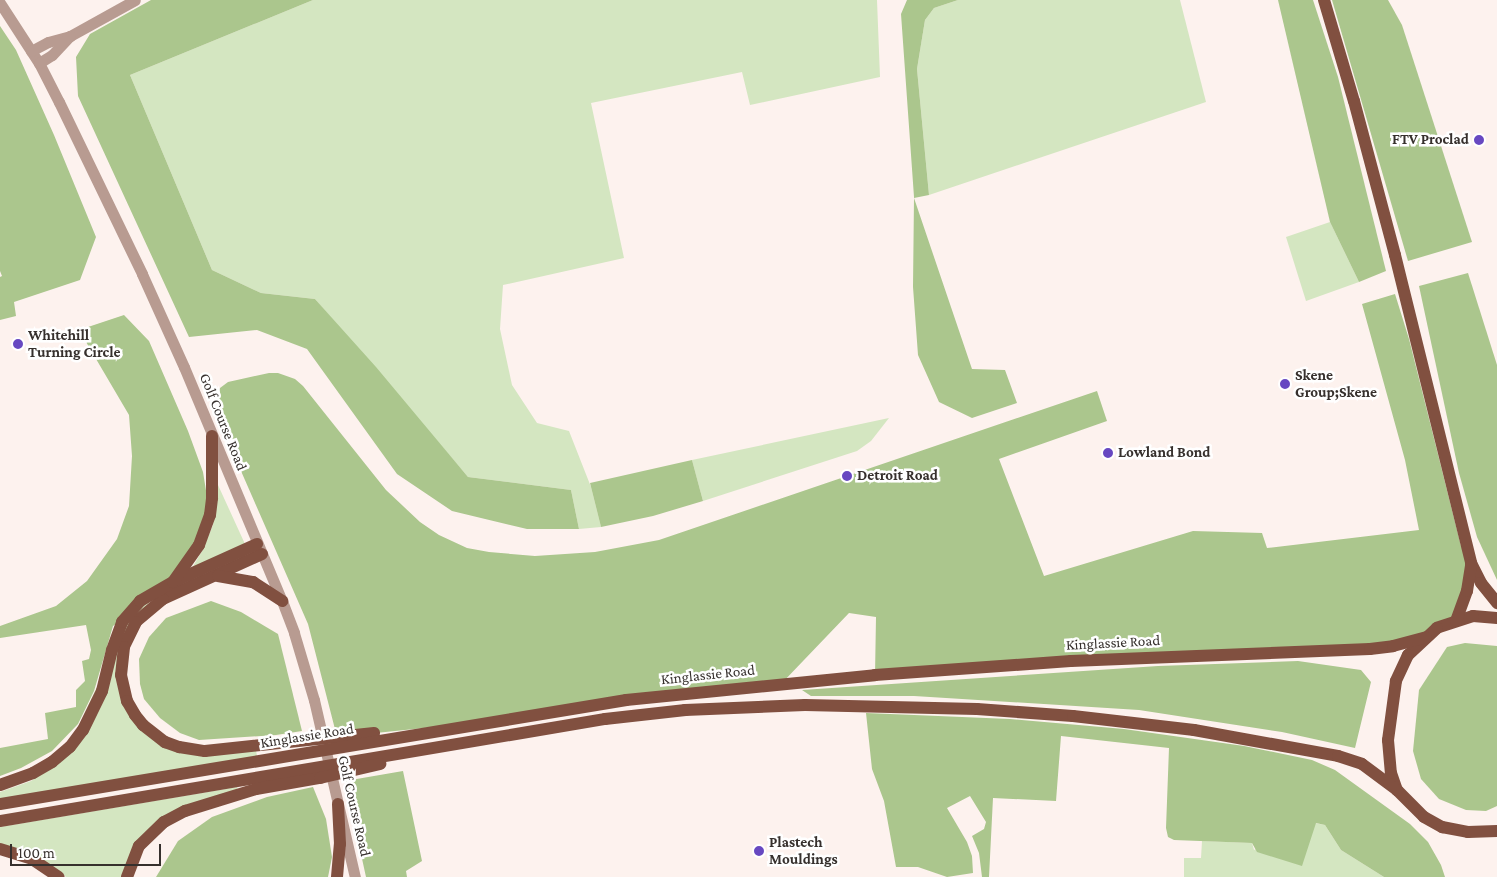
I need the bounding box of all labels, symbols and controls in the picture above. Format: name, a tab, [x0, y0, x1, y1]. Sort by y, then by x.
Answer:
place label: FTV Proclad	[1392, 131, 1469, 149]
marker: FTV Proclad	[1473, 134, 1485, 146]
place label: Whitehill Turning Circle	[28, 326, 121, 361]
marker: Whitehill Turning Circle	[12, 338, 24, 350]
place label: Skene Group;Skene	[1295, 366, 1377, 401]
street label: Golf Course Road	[195, 371, 251, 473]
marker: Skene Group;Skene	[1279, 378, 1291, 390]
place label: Lowland Bond	[1118, 444, 1211, 462]
marker: Lowland Bond	[1102, 447, 1114, 459]
place label: Detroit Road	[857, 467, 938, 485]
marker: Detroit Road	[841, 470, 853, 482]
street label: Kinglassie Road	[1065, 632, 1161, 654]
street label: Kinglassie Road	[660, 661, 756, 689]
street label: Kinglassie Road	[259, 720, 355, 752]
street label: Golf Course Road	[334, 754, 374, 858]
place label: Plastech Mouldings	[769, 833, 838, 868]
scale bar	[12, 834, 164, 866]
text: 100 m	[18, 845, 55, 861]
marker: Plastech Mouldings	[753, 845, 765, 857]

